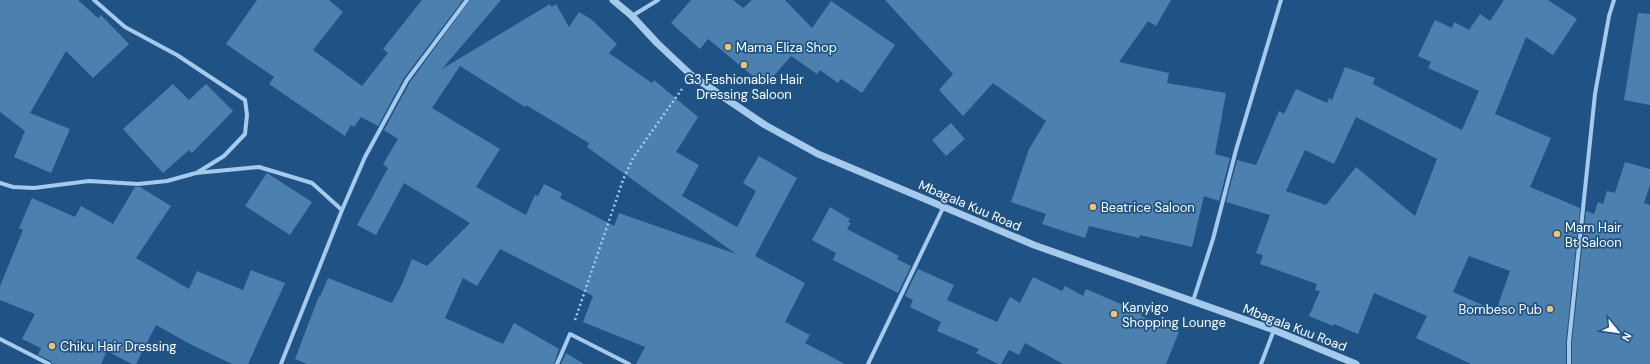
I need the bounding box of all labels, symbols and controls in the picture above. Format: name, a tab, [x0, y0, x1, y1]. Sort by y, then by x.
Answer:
place label: Mama Eliza Shop	[736, 39, 837, 56]
marker: Mama Eliza Shop	[723, 42, 733, 52]
marker: G3 Fashionable Hair Dressing Saloon	[739, 60, 749, 70]
place label: G3 Fashionable Hair Dressing Saloon	[684, 71, 804, 103]
street label: Mbagala Kuu Road	[916, 176, 1024, 235]
place label: Beatrice Saloon	[1101, 199, 1195, 216]
marker: Beatrice Saloon	[1088, 202, 1098, 212]
place label: Mam Hair Bt Saloon	[1565, 219, 1622, 251]
marker: Mam Hair Bt Saloon	[1552, 229, 1562, 239]
place label: Kanyigo Shopping Lounge	[1122, 299, 1226, 331]
street label: Mbagala Kuu Road	[1240, 300, 1349, 355]
place label: Bombeso Pub	[1459, 301, 1542, 318]
marker: Bombeso Pub	[1545, 304, 1555, 314]
marker: Kanyigo Shopping Lounge	[1109, 309, 1119, 319]
north arrow	[1598, 312, 1638, 352]
text: N	[1619, 330, 1635, 344]
place label: Chiku Hair Dressing	[60, 338, 176, 355]
marker: Chiku Hair Dressing	[47, 341, 57, 351]

